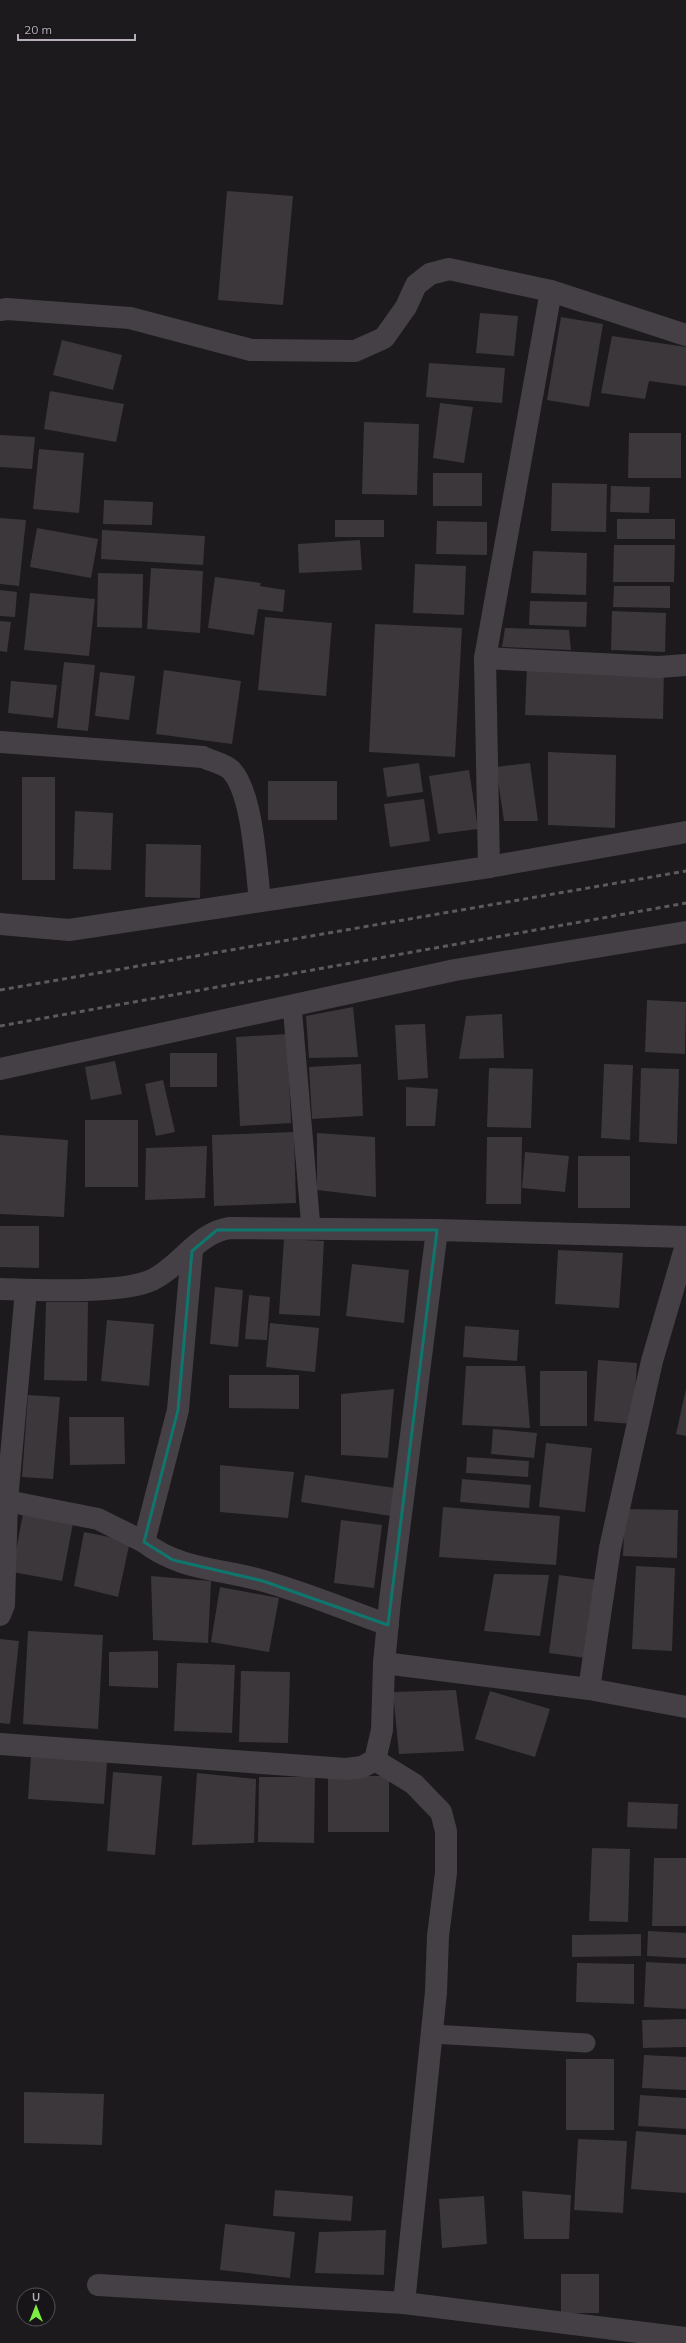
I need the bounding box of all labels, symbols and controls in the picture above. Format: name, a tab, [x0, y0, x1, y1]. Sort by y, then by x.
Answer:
scale bar	[18, 16, 135, 42]
text: 20 m	[24, 22, 52, 37]
north arrow	[16, 2287, 56, 2327]
text: U	[32, 2290, 40, 2304]

